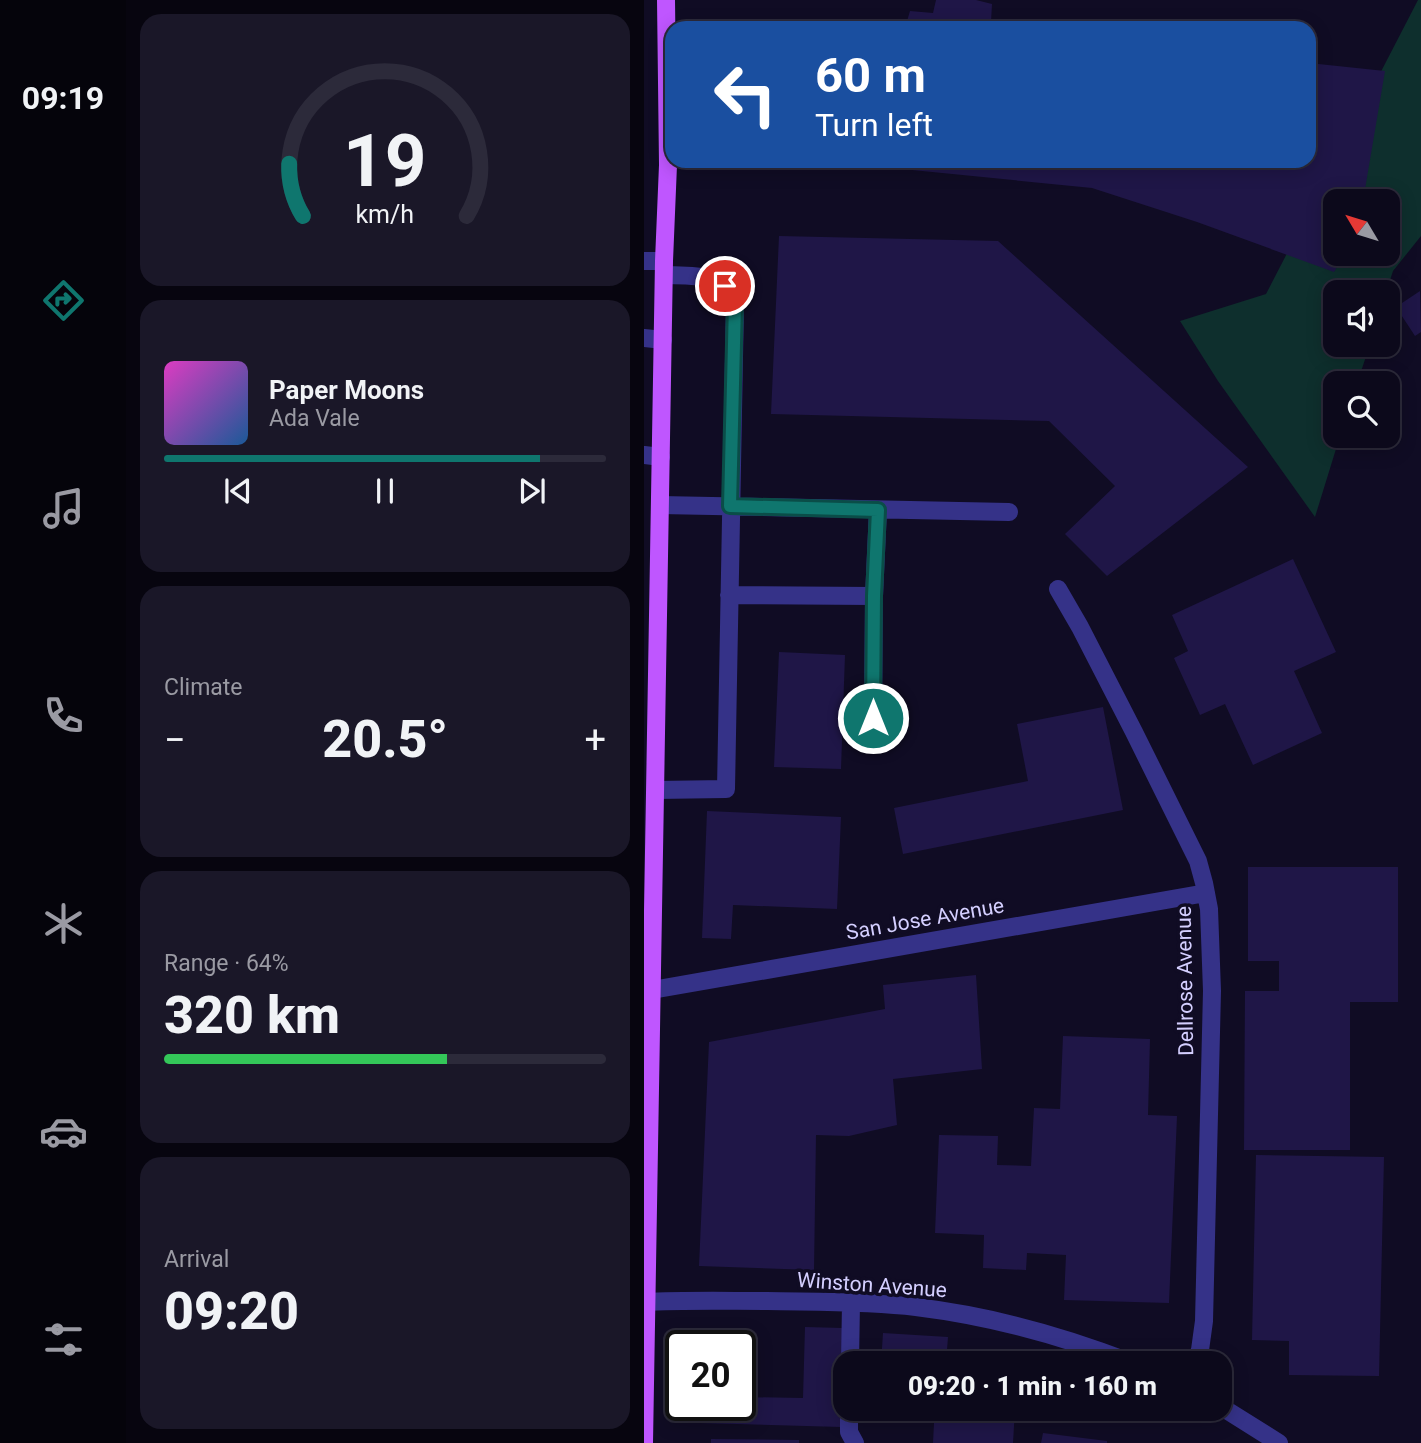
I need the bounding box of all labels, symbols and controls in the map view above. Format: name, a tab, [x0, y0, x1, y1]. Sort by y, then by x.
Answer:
text: 60 m	[815, 47, 926, 104]
icon: left	[700, 49, 791, 140]
text: 09:19	[22, 79, 104, 117]
text: Turn left	[815, 106, 933, 144]
text: 19	[343, 118, 427, 204]
north arrow	[1323, 189, 1400, 266]
map controls	[1323, 189, 1400, 448]
text: km/h	[356, 200, 414, 229]
pin	[695, 256, 755, 316]
icon: arrive	[706, 267, 744, 305]
icon: directions	[39, 276, 88, 325]
button: sound	[1323, 280, 1400, 357]
button: search	[1323, 371, 1400, 448]
text: Paper Moons	[269, 375, 424, 405]
text: Ada Vale	[269, 405, 360, 432]
icon: previous	[219, 472, 257, 510]
icon: pause	[366, 472, 404, 510]
icon: next	[513, 472, 551, 510]
icon: music	[39, 484, 88, 533]
text: Climate	[164, 674, 243, 701]
position arrow	[836, 681, 910, 755]
icon: phone	[39, 691, 88, 740]
text: 20.5°	[322, 709, 448, 770]
text: −	[164, 718, 186, 762]
text: +	[584, 718, 606, 762]
street label: San Jose Avenue	[844, 893, 1006, 945]
icon: climate	[39, 899, 88, 948]
street label: Dellrose Avenue	[1172, 906, 1198, 1056]
text: Range · 64%	[164, 950, 289, 977]
text: 320 km	[164, 985, 340, 1046]
icon: car	[39, 1107, 88, 1156]
text: Arrival	[164, 1246, 229, 1273]
street label: Winston Avenue	[796, 1268, 948, 1302]
text: 09:20	[164, 1281, 299, 1342]
icon: filters	[39, 1315, 88, 1364]
speed limit sign: 20	[665, 1330, 756, 1421]
text: 09:20 · 1 min · 160 m	[908, 1371, 1157, 1401]

